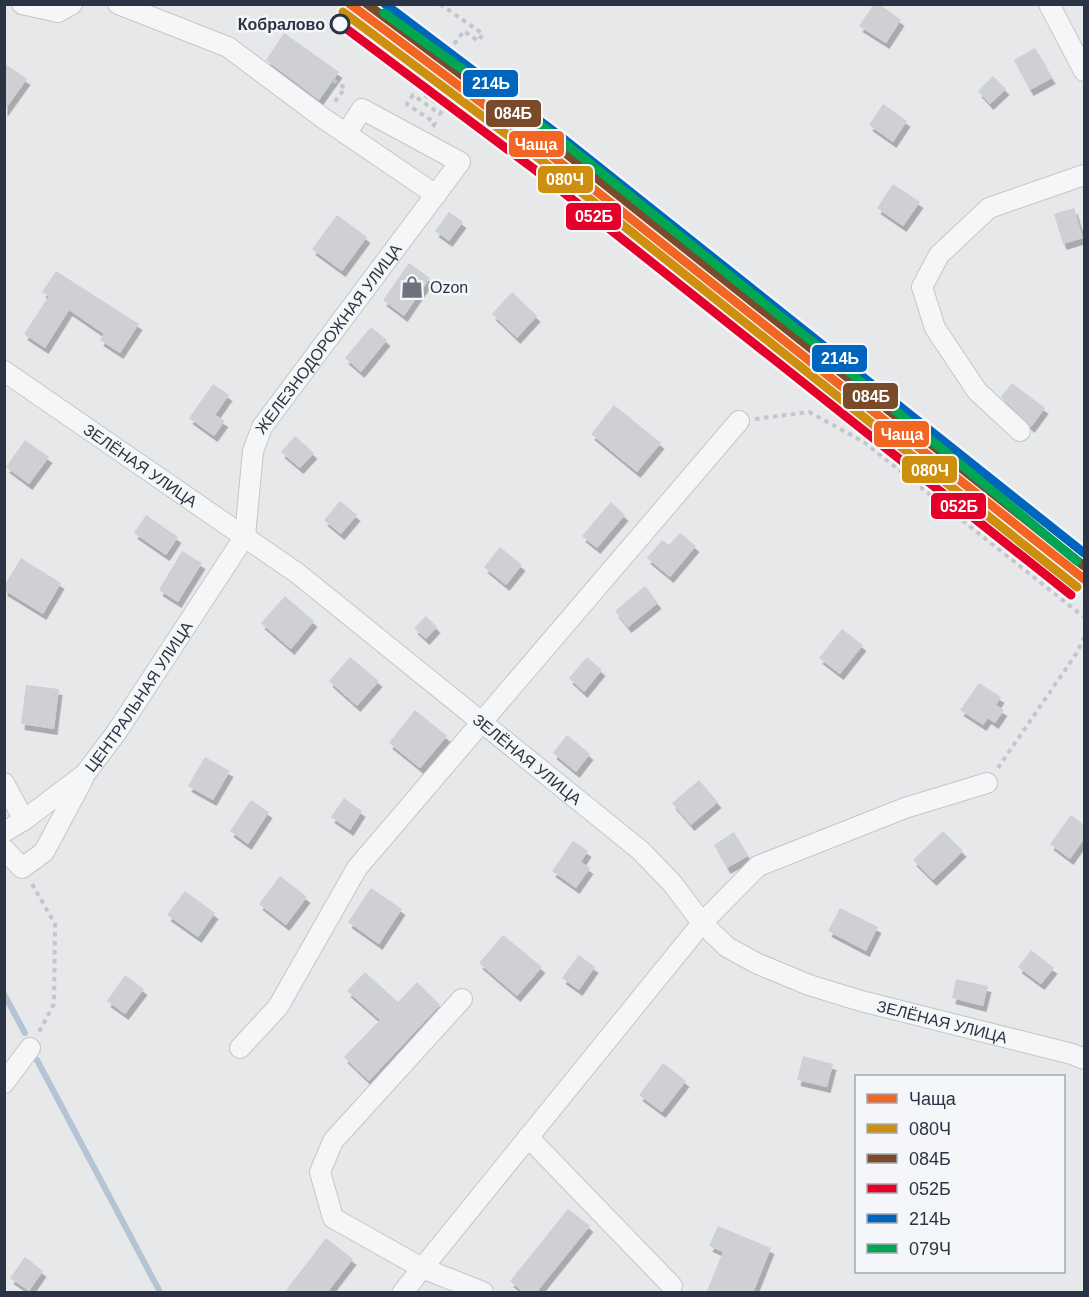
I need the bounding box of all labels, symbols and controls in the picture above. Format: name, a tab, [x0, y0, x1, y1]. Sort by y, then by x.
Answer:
marker: Кобралово	[330, 14, 350, 34]
place label: Кобралово	[238, 16, 325, 33]
line badge: 214Ь	[462, 69, 519, 98]
text: 214Ь	[472, 75, 510, 92]
line badge: 084Б	[485, 99, 542, 128]
text: 084Б	[494, 105, 532, 122]
line badge: Чаща	[508, 130, 565, 158]
text: Чаща	[515, 136, 557, 153]
line badge: 080Ч	[537, 165, 594, 194]
text: 080Ч	[546, 171, 584, 188]
line badge: 052Б	[565, 202, 622, 231]
text: 052Б	[575, 208, 613, 225]
street label: ЖЕЛЕЗНОДОРОЖНАЯ УЛИЦА	[252, 240, 405, 437]
shop icon: Ozon	[399, 274, 425, 300]
place label: Ozon	[430, 279, 468, 296]
line badge: 214Ь	[811, 344, 868, 373]
text: 214Ь	[821, 350, 859, 367]
line badge: 084Б	[842, 382, 899, 410]
text: 084Б	[852, 388, 890, 405]
line badge: Чаща	[873, 420, 930, 448]
street label: ЗЕЛЁНАЯ УЛИЦА	[80, 421, 201, 511]
text: Чаща	[881, 426, 923, 443]
line badge: 080Ч	[901, 455, 958, 484]
text: 080Ч	[911, 462, 949, 479]
line badge: 052Б	[930, 492, 987, 520]
text: 052Б	[940, 498, 978, 515]
street label: ЦЕНТРАЛЬНАЯ УЛИЦА	[82, 618, 196, 775]
street label: ЗЕЛЁНАЯ УЛИЦА	[470, 711, 585, 808]
street label: ЗЕЛЁНАЯ УЛИЦА	[875, 997, 1009, 1047]
legend	[855, 1075, 1065, 1273]
text: Чаща	[909, 1089, 957, 1109]
text: 080Ч	[909, 1119, 951, 1139]
text: 084Б	[909, 1149, 951, 1169]
text: 052Б	[909, 1179, 951, 1199]
text: 214Ь	[909, 1209, 951, 1229]
text: 079Ч	[909, 1239, 951, 1259]

